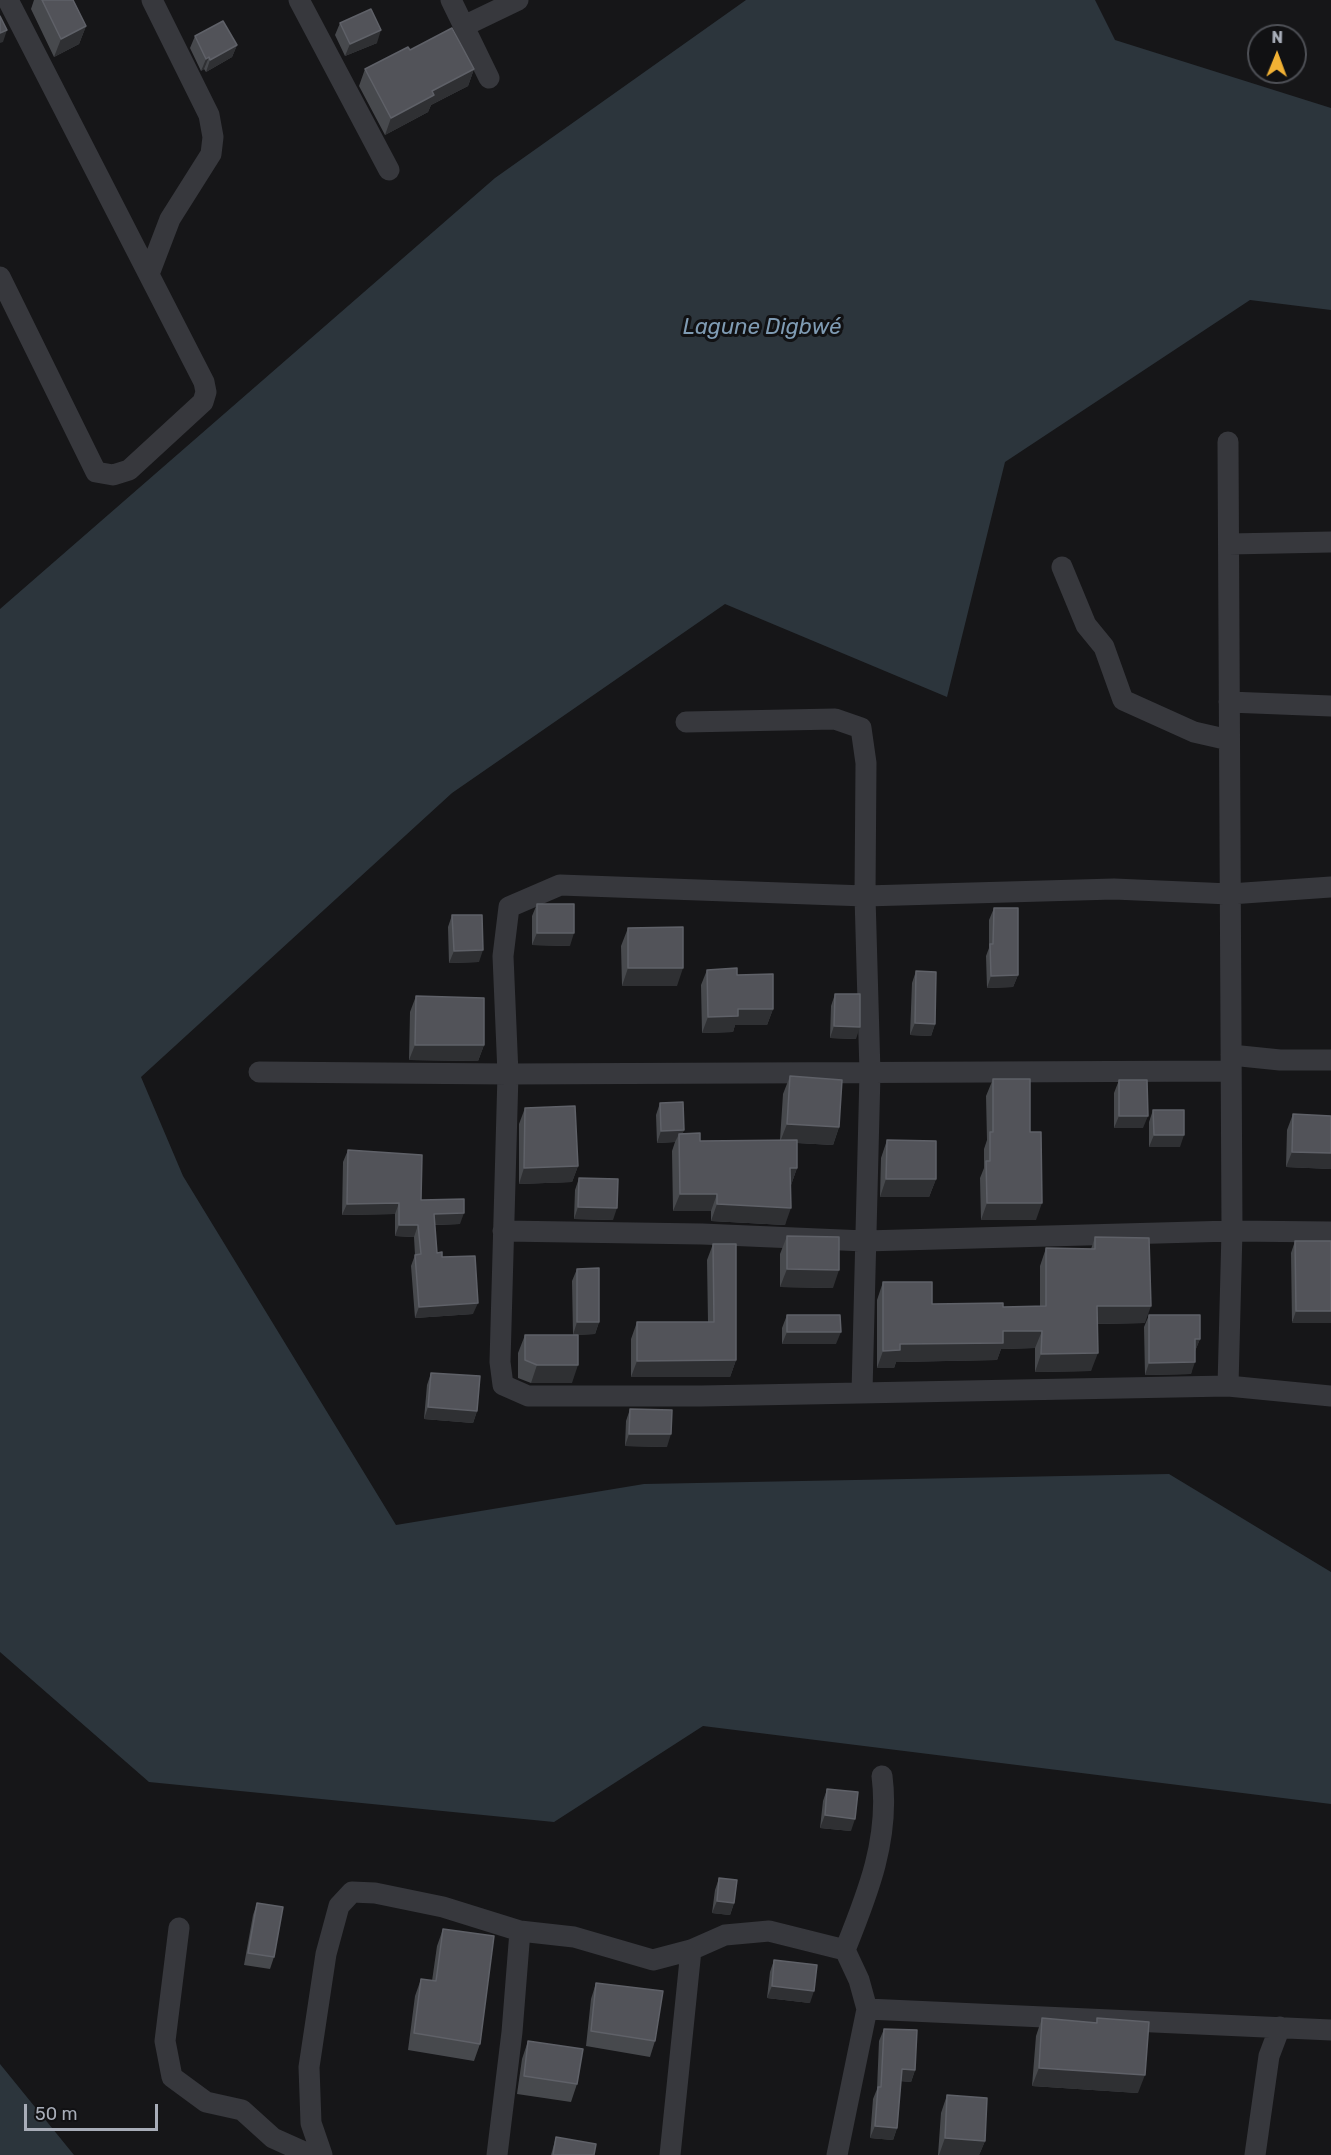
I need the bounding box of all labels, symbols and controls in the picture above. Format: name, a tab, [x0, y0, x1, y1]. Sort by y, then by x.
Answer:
north arrow	[1247, 24, 1307, 84]
text: N	[1271, 28, 1283, 47]
water label: Lagune Digbwé	[683, 315, 841, 341]
scale bar	[27, 2092, 160, 2130]
text: 50 m	[35, 2103, 78, 2125]

